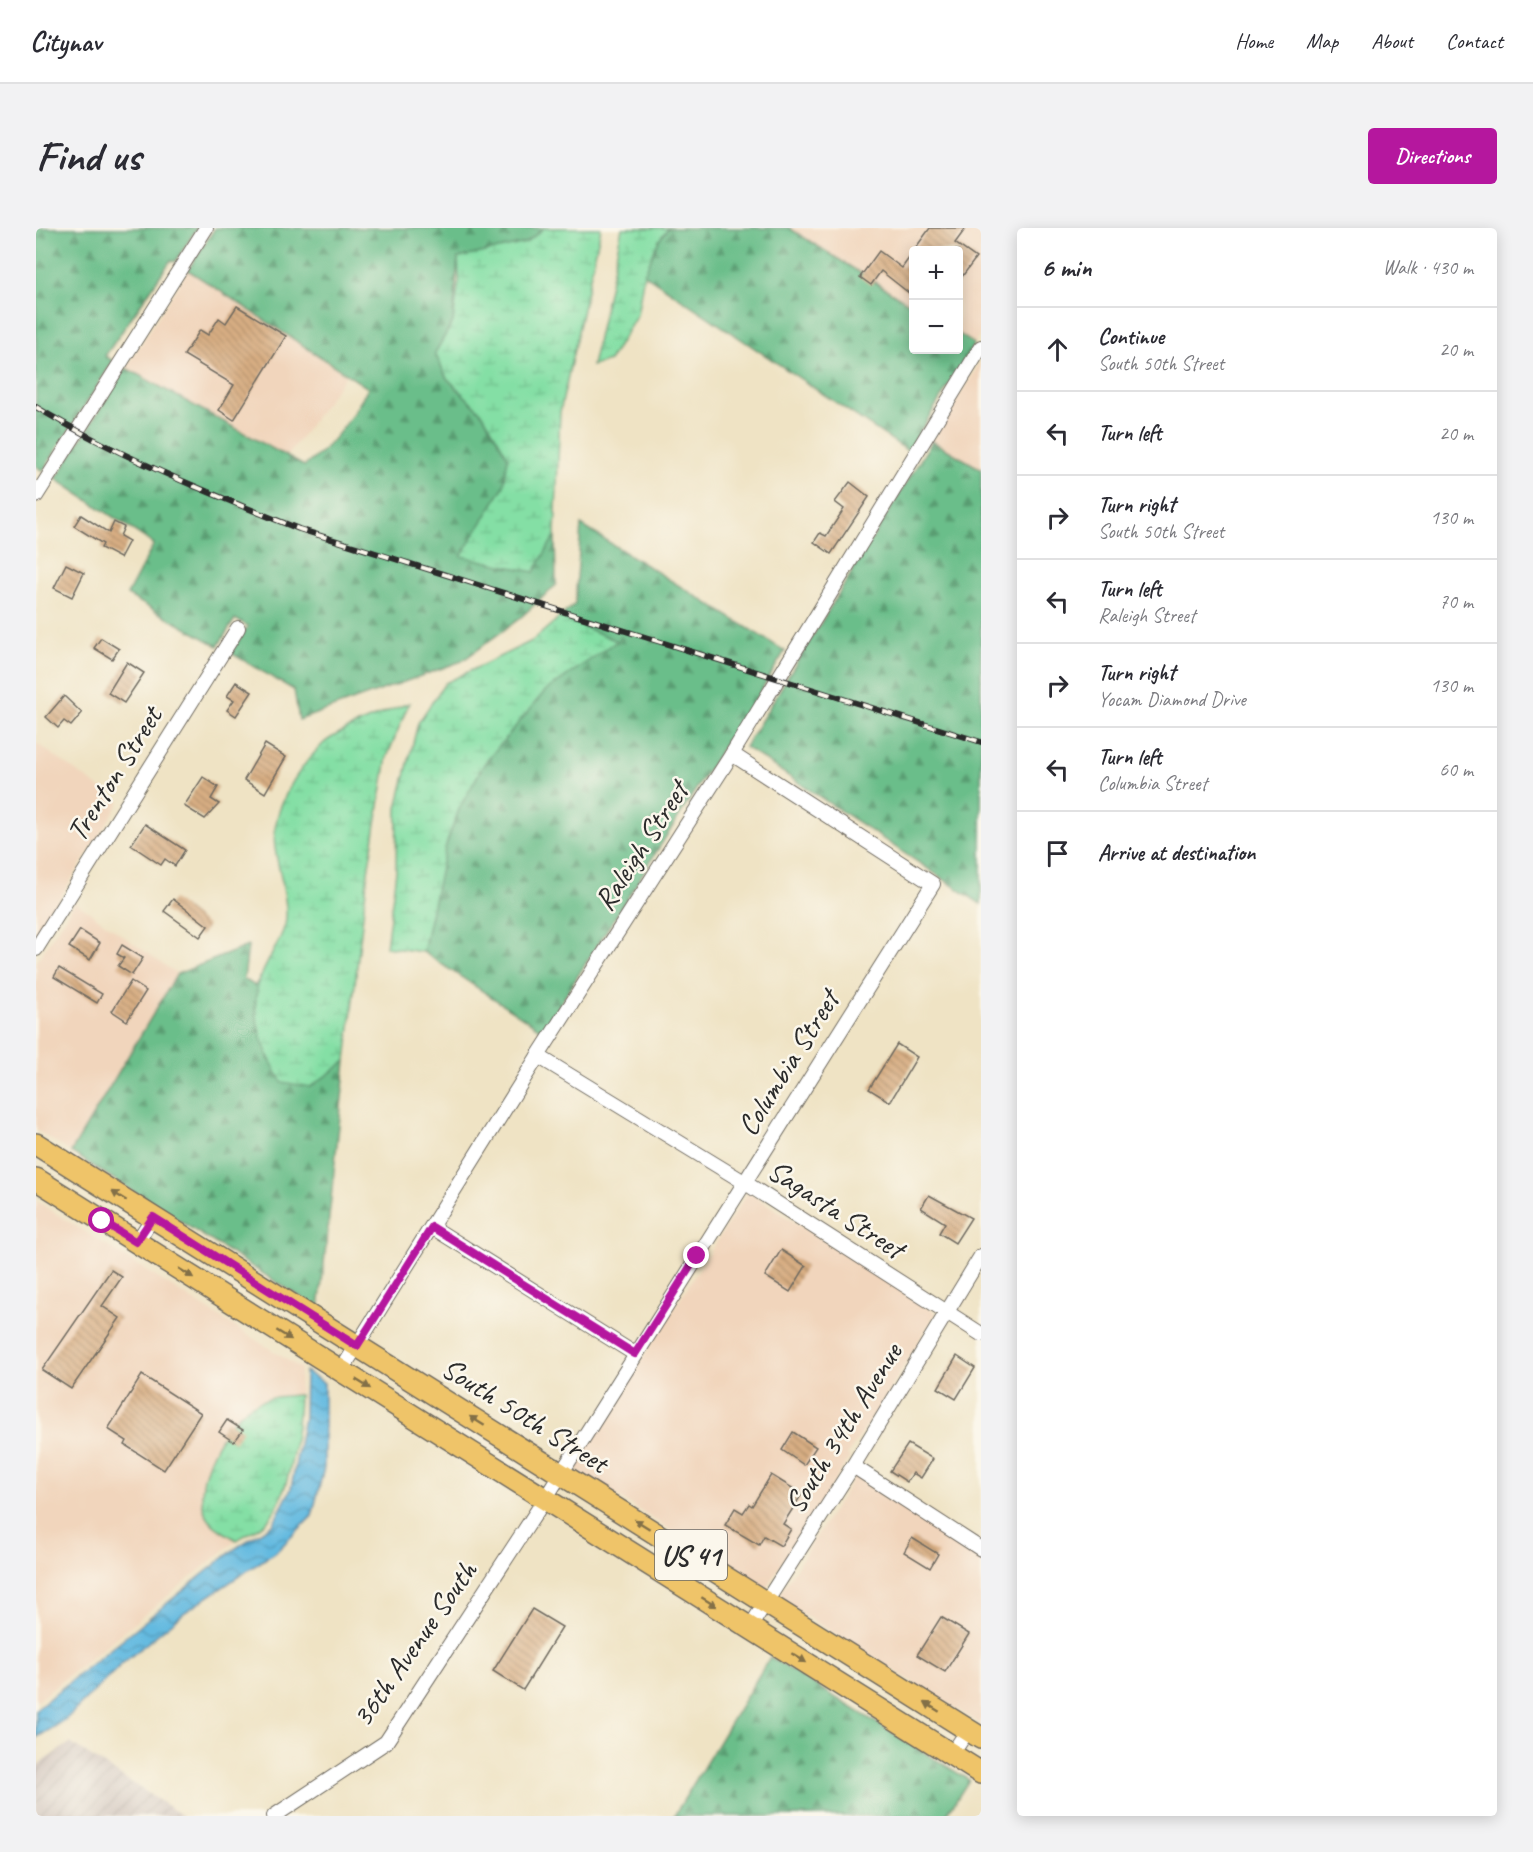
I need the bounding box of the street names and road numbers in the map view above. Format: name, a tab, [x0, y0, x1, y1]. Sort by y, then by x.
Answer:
street label: Trenton Street	[58, 697, 172, 848]
street label: Raleigh Street	[585, 771, 699, 918]
street label: Columbia Street	[729, 980, 850, 1142]
street label: Sagasta Street	[761, 1151, 915, 1269]
street label: South 34th Avenue	[776, 1334, 912, 1520]
street label: South 50th Street	[435, 1349, 618, 1483]
road number: US 41	[655, 1530, 727, 1580]
street label: 36th Avenue South	[343, 1553, 486, 1734]

